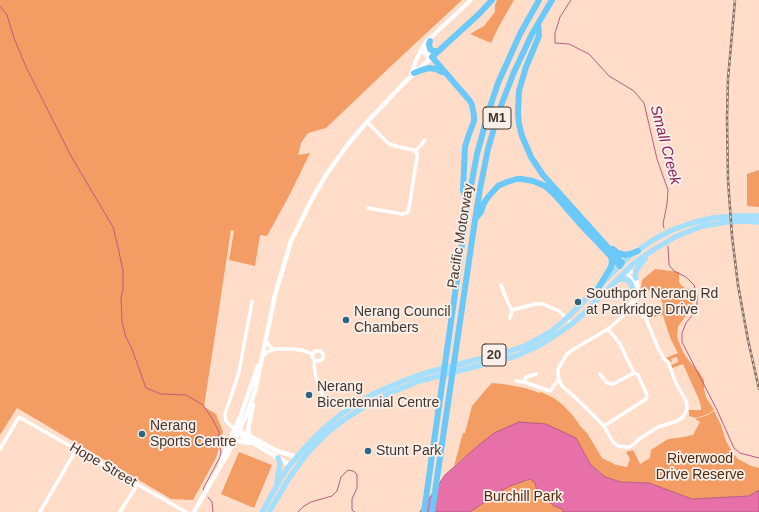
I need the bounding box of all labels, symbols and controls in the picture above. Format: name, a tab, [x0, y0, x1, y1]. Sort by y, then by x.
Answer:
water label: Small Creek	[646, 103, 684, 187]
road number: M1	[483, 107, 511, 129]
street label: Pacific Motorway	[444, 182, 478, 290]
place label: Southport Nerang Rd at Parkridge Drive	[586, 286, 718, 318]
marker: Southport Nerang Rd at Parkridge Drive	[573, 297, 583, 307]
place label: Nerang Council Chambers	[354, 304, 450, 336]
marker: Nerang Council Chambers	[341, 315, 351, 325]
road number: 20	[482, 344, 506, 366]
place label: Nerang Bicentennial Centre	[317, 379, 439, 412]
marker: Nerang Bicentennial Centre	[304, 390, 314, 400]
place label: Nerang Sports Centre	[150, 418, 236, 450]
marker: Nerang Sports Centre	[137, 429, 147, 439]
street label: Hope Street	[66, 439, 140, 491]
place label: Stunt Park	[376, 443, 441, 459]
marker: Stunt Park	[363, 446, 373, 456]
park label: Riverwood Drive Reserve	[656, 451, 744, 484]
park label: Burchill Park	[484, 489, 562, 505]

